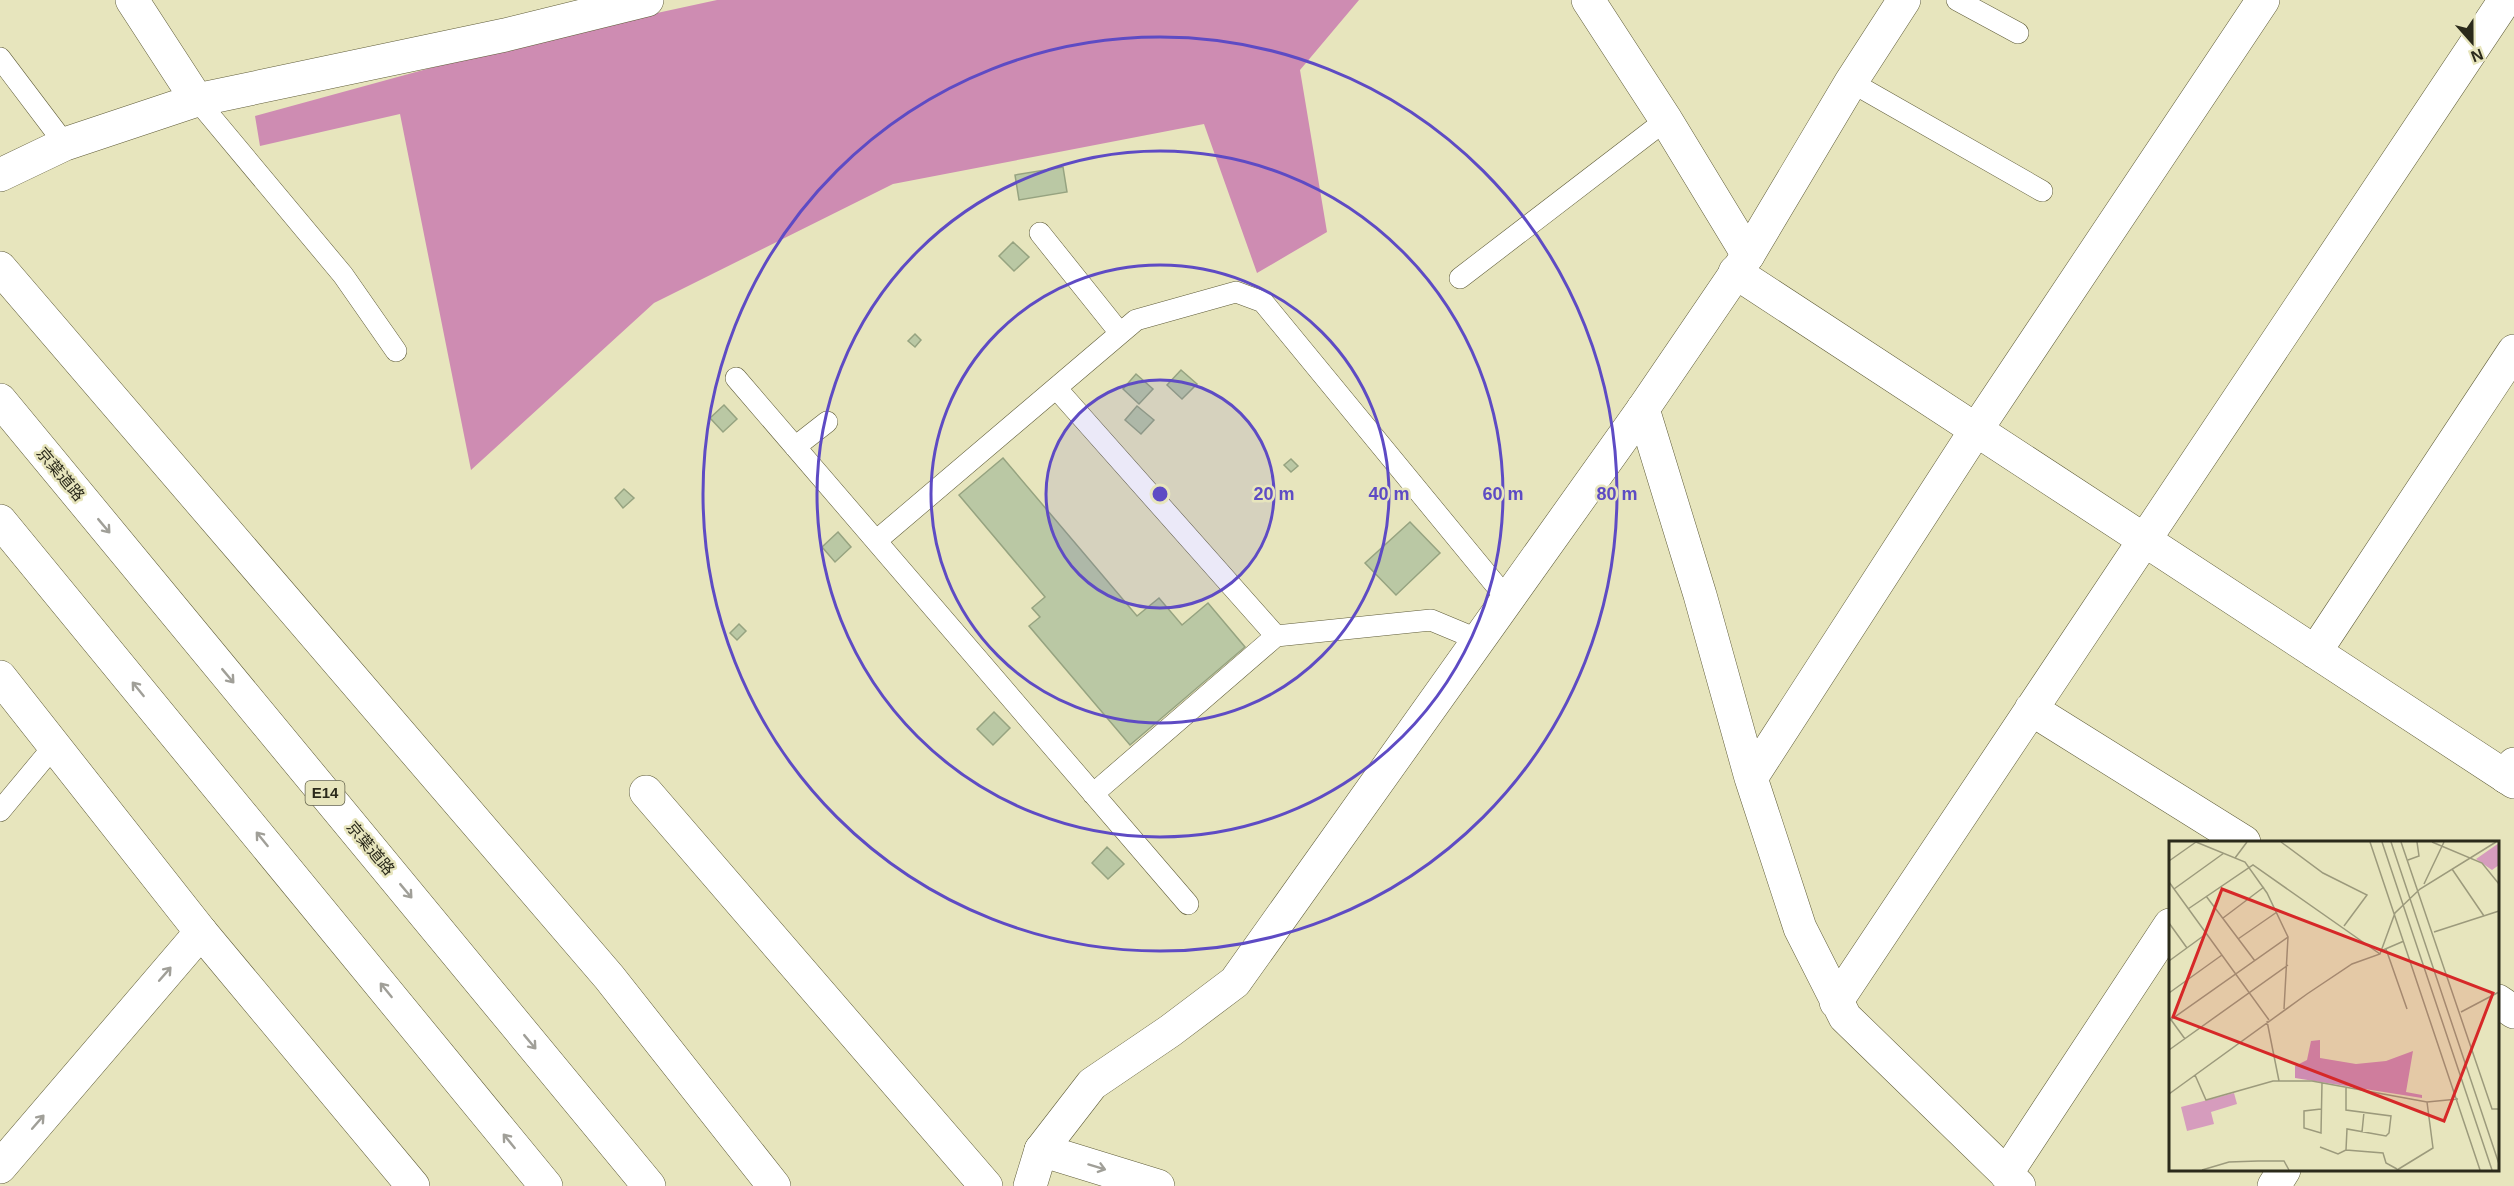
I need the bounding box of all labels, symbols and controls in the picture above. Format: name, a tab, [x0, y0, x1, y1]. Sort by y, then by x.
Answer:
north arrow	[2442, 12, 2502, 72]
text: N	[2469, 46, 2486, 66]
street label: 京葉道路	[34, 444, 88, 504]
centre of rings	[1150, 484, 1170, 504]
text: 20 m	[1253, 484, 1295, 504]
text: 40 m	[1368, 484, 1410, 504]
text: 60 m	[1482, 484, 1524, 504]
text: 80 m	[1596, 484, 1638, 504]
one-way arrow	[97, 518, 111, 533]
one-way arrow	[222, 668, 235, 684]
one-way arrow	[131, 682, 145, 697]
road number: E14	[306, 781, 344, 805]
street label: 京葉道路	[344, 818, 398, 878]
one-way arrow	[255, 832, 269, 847]
inset map	[2169, 841, 2499, 1171]
one-way arrow	[399, 883, 413, 898]
one-way arrow	[158, 967, 172, 982]
one-way arrow	[379, 982, 392, 998]
one-way arrow	[524, 1034, 537, 1050]
one-way arrow	[31, 1115, 45, 1130]
one-way arrow	[503, 1133, 516, 1149]
one-way arrow	[1087, 1162, 1106, 1173]

